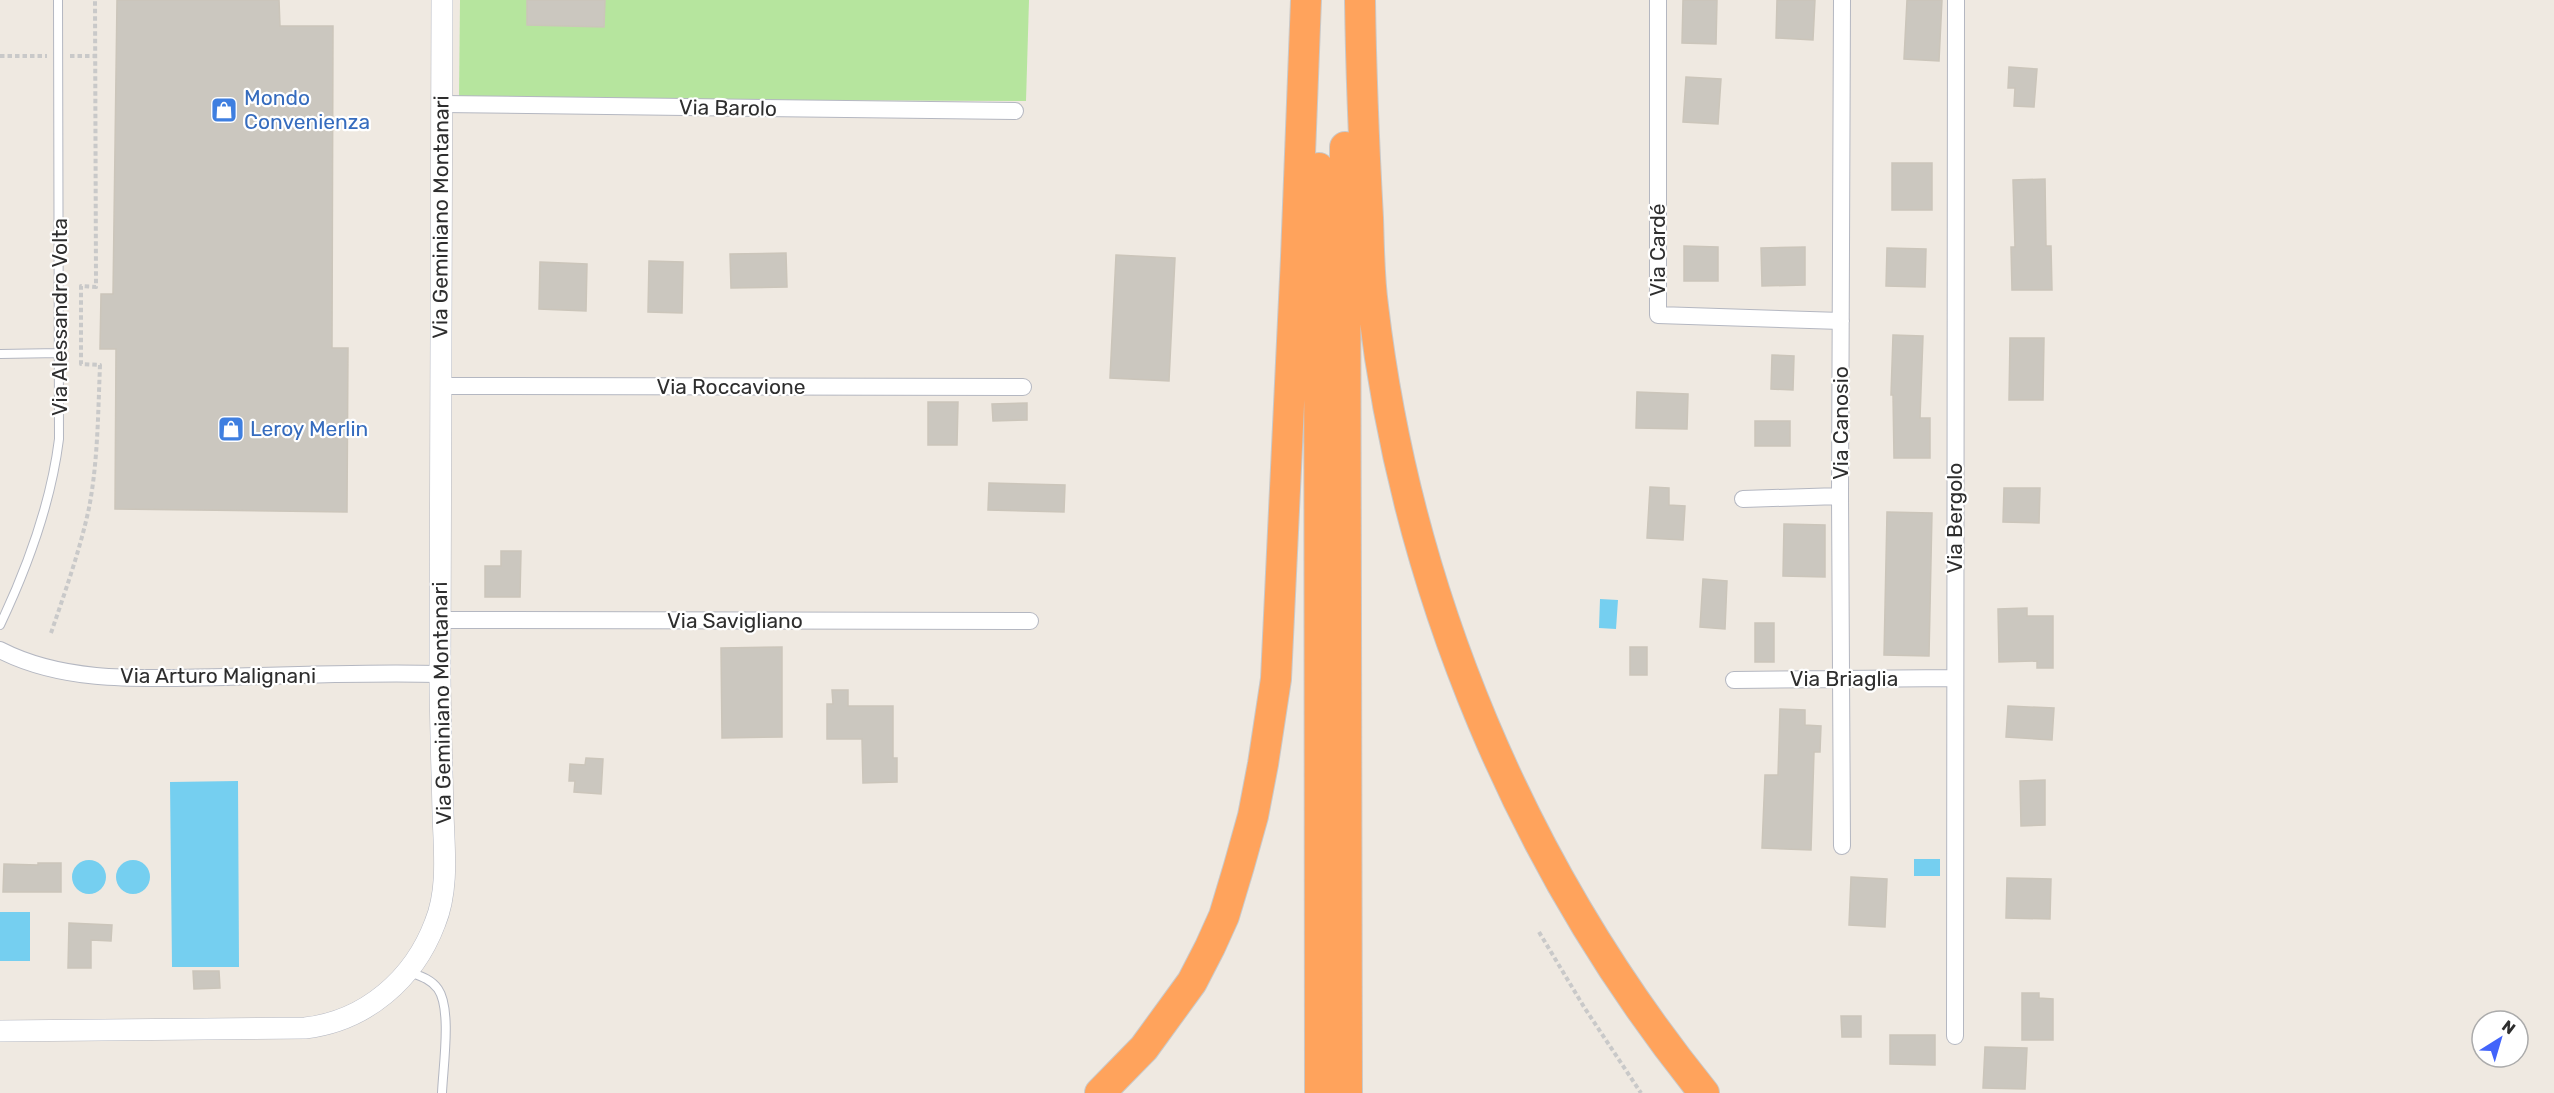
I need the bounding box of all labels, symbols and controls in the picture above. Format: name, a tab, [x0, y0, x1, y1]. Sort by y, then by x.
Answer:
place label: Mondo Convenienza	[244, 85, 370, 134]
street label: Via Barolo	[679, 94, 777, 121]
shop icon: Mondo Convenienza	[209, 95, 239, 125]
street label: Via Geminiano Montanari	[427, 95, 454, 339]
street label: Via Cardé	[1645, 203, 1670, 297]
street label: Via Alessandro Volta	[47, 218, 72, 416]
street label: Via Canosio	[1828, 366, 1853, 480]
street label: Via Roccavione	[656, 374, 806, 399]
shop icon: Leroy Merlin	[216, 414, 246, 444]
place label: Leroy Merlin	[250, 416, 368, 441]
street label: Via Bergolo	[1942, 463, 1967, 573]
street label: Via Geminiano Montanari	[427, 581, 456, 825]
street label: Via Savigliano	[667, 608, 803, 633]
street label: Via Arturo Malignani	[120, 663, 316, 688]
street label: Via Briaglia	[1790, 666, 1898, 691]
north arrow	[2470, 1009, 2530, 1069]
text: N	[2498, 1016, 2519, 1038]

